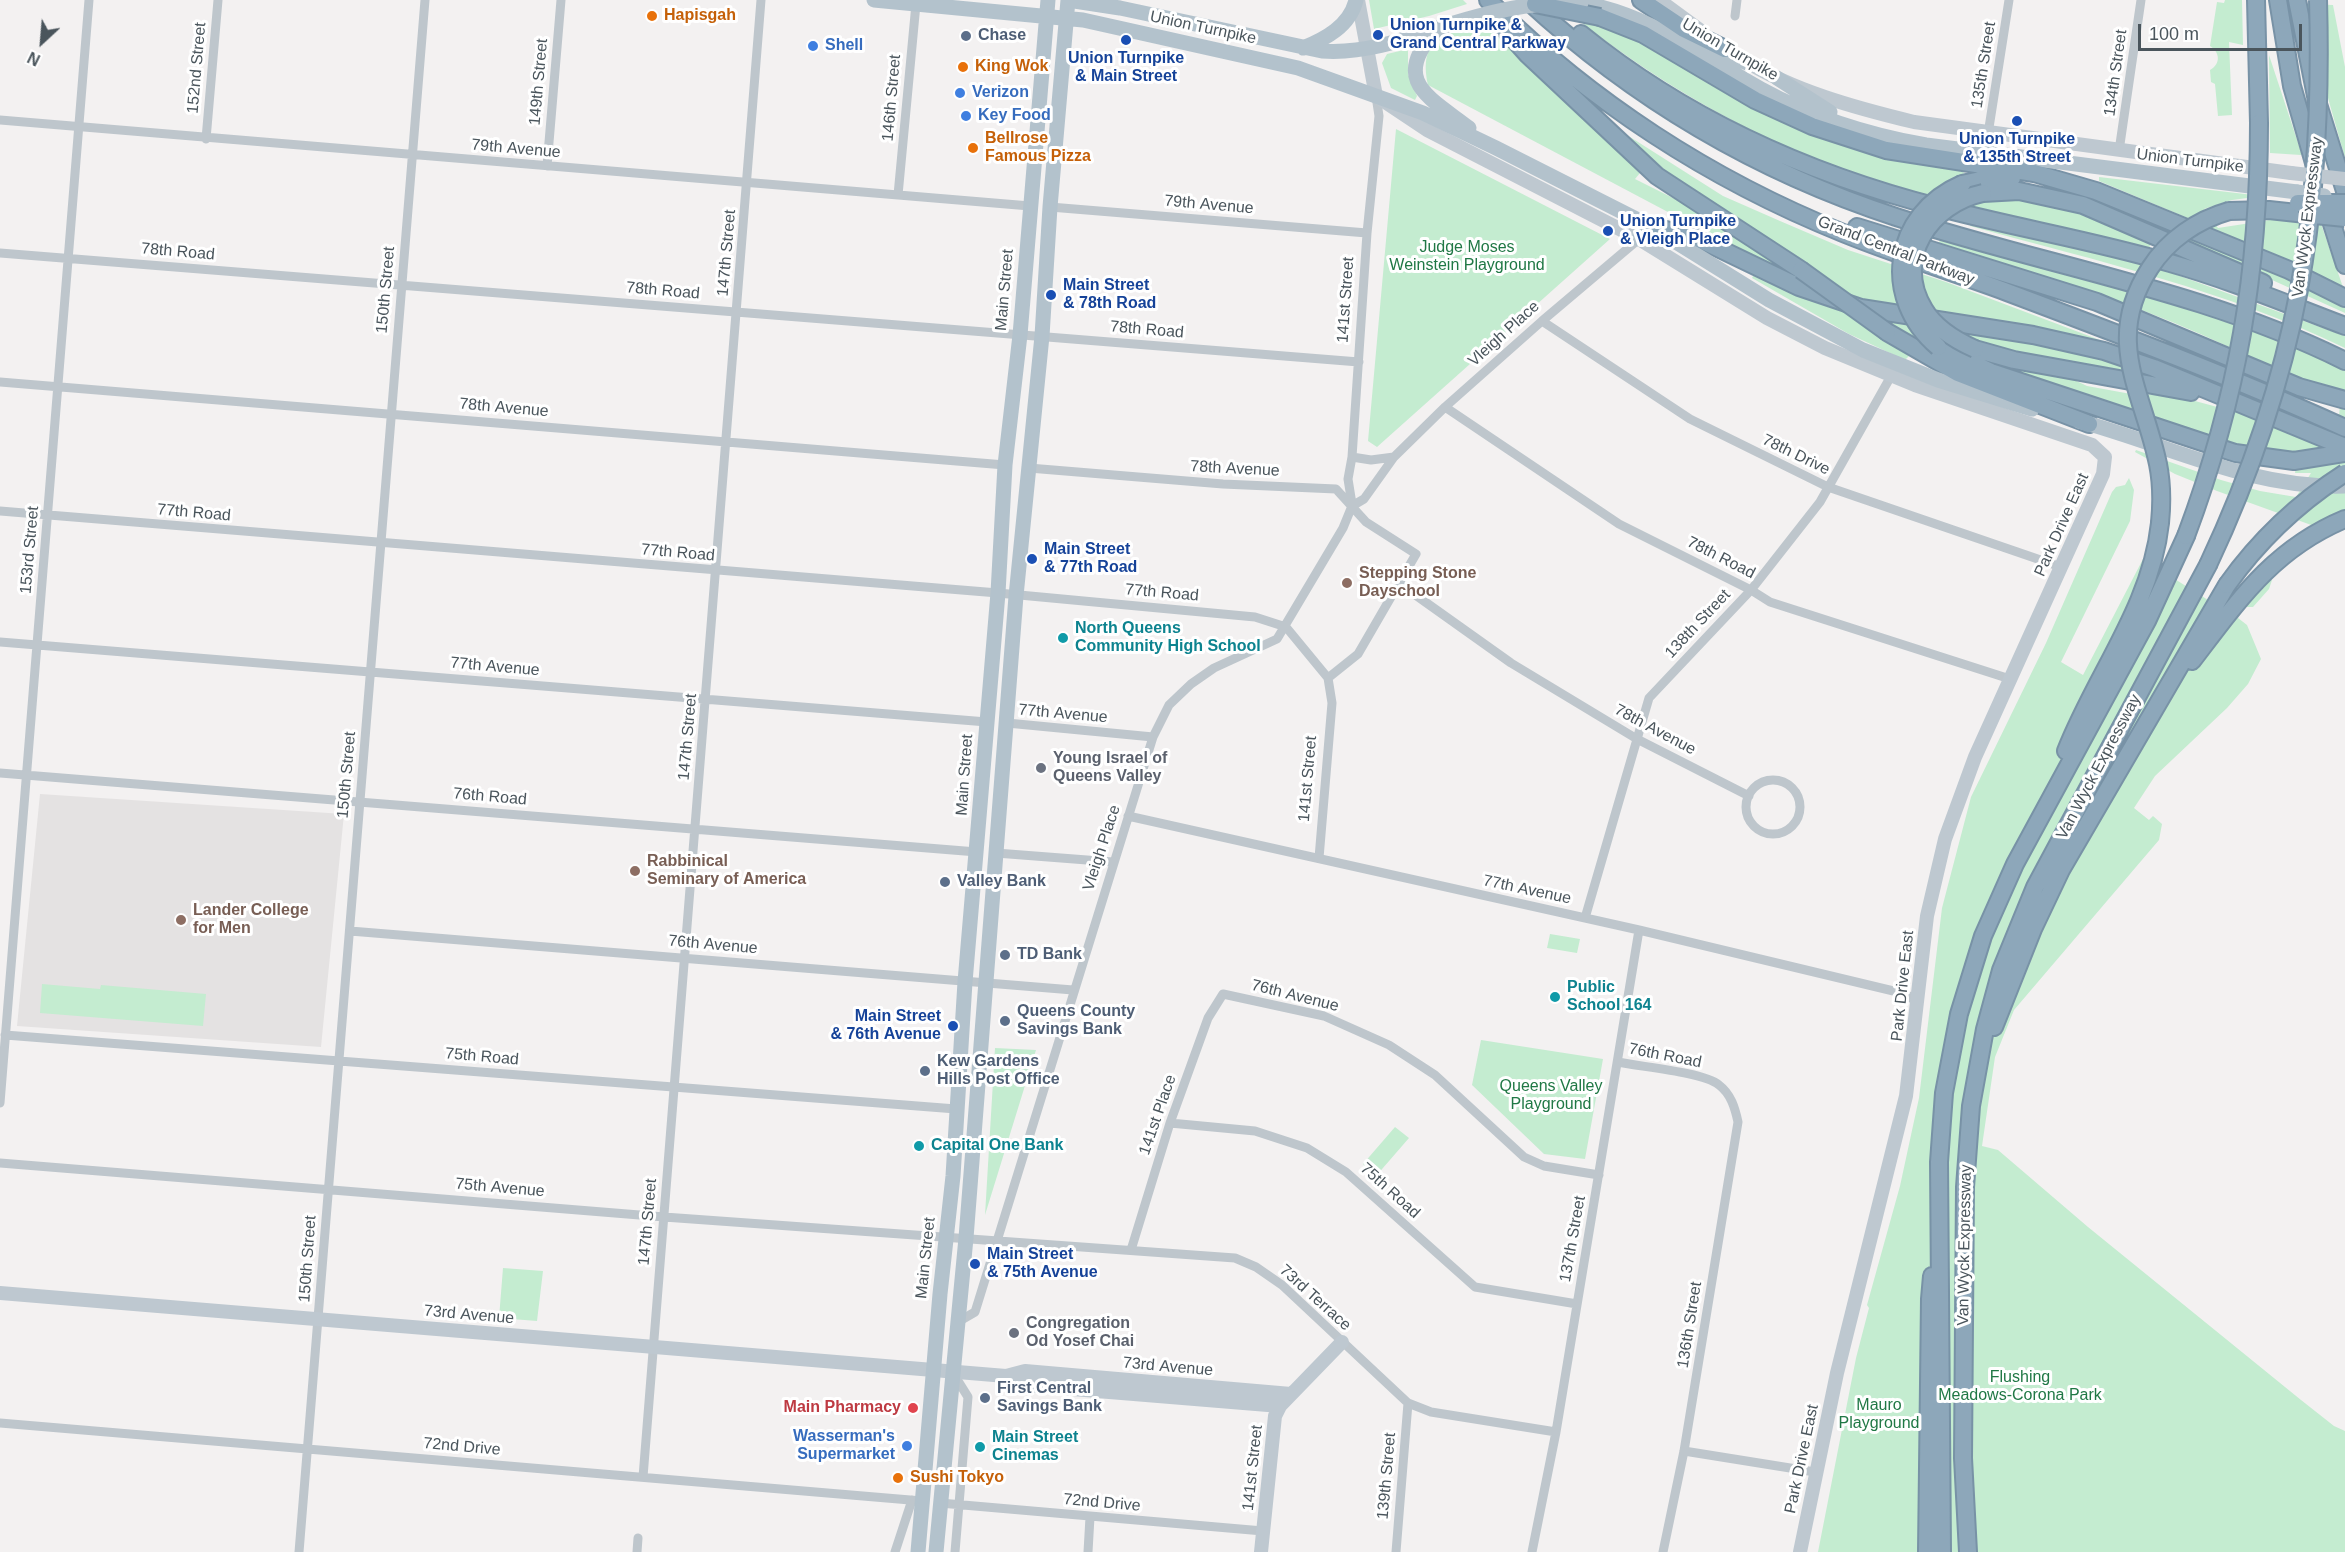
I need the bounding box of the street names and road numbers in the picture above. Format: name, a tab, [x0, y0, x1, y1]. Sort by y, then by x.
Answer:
street label: Union Turnpike	[1148, 7, 1258, 49]
street label: Union Turnpike	[1678, 15, 1782, 85]
street label: 135th Street	[1968, 20, 2000, 110]
street label: 152nd Street	[183, 22, 211, 114]
street label: 134th Street	[2100, 29, 2132, 117]
street label: 149th Street	[526, 38, 552, 126]
street label: 146th Street	[879, 54, 905, 142]
street label: 79th Avenue	[471, 136, 561, 162]
street label: Van Wyck Expressway	[2289, 136, 2327, 298]
street label: Union Turnpike	[2135, 145, 2245, 177]
street label: 79th Avenue	[1164, 192, 1254, 218]
street label: 147th Street	[714, 209, 740, 297]
street label: Grand Central Parkway	[1815, 212, 1977, 290]
street label: 78th Road	[140, 239, 216, 265]
street label: 150th Street	[373, 246, 399, 334]
street label: Main Street	[992, 248, 1018, 332]
street label: 141st Street	[1333, 256, 1359, 344]
street label: 78th Road	[625, 278, 701, 304]
street label: Vleigh Place	[1465, 297, 1543, 371]
street label: 78th Road	[1109, 317, 1185, 343]
street label: 78th Avenue	[459, 395, 549, 421]
street label: 78th Drive	[1759, 430, 1833, 480]
street label: 78th Avenue	[1190, 457, 1280, 481]
street label: Park Drive East	[2031, 470, 2093, 580]
street label: 77th Road	[156, 500, 232, 526]
street label: 153rd Street	[17, 505, 43, 595]
street label: 78th Road	[1684, 533, 1758, 583]
street label: 77th Road	[640, 540, 716, 566]
street label: 77th Road	[1124, 580, 1200, 606]
street label: 138th Street	[1661, 586, 1735, 662]
street label: 77th Avenue	[450, 654, 540, 680]
street label: Van Wyck Expressway	[2053, 691, 2145, 843]
street label: 147th Street	[675, 693, 701, 781]
street label: 77th Avenue	[1018, 701, 1108, 727]
street label: 78th Avenue	[1611, 701, 1699, 759]
street label: 150th Street	[334, 731, 360, 819]
street label: Main Street	[953, 734, 977, 816]
street label: 141st Street	[1295, 735, 1321, 823]
street label: 76th Road	[452, 784, 528, 810]
street label: Vleigh Place	[1079, 803, 1125, 893]
street label: 77th Avenue	[1481, 871, 1573, 909]
street label: Park Drive East	[1888, 930, 1918, 1042]
street label: 76th Avenue	[668, 932, 758, 958]
street label: 76th Avenue	[1249, 976, 1341, 1016]
street label: 76th Road	[1627, 1040, 1703, 1072]
street label: 75th Road	[444, 1044, 520, 1070]
street label: 141st Place	[1135, 1072, 1181, 1158]
street label: 75th Road	[1356, 1159, 1424, 1223]
street label: Van Wyck Expressway	[1954, 1164, 1976, 1326]
street label: 75th Avenue	[455, 1175, 545, 1201]
street label: 147th Street	[635, 1178, 661, 1266]
street label: 137th Street	[1556, 1194, 1590, 1284]
street label: 150th Street	[295, 1215, 321, 1303]
street label: Main Street	[912, 1216, 940, 1300]
street label: 73rd Terrace	[1275, 1261, 1355, 1335]
street label: 136th Street	[1674, 1280, 1706, 1370]
street label: 73rd Avenue	[423, 1301, 515, 1329]
street label: 73rd Avenue	[1122, 1353, 1214, 1381]
street label: Park Drive East	[1781, 1403, 1823, 1515]
street label: 141st Street	[1239, 1424, 1267, 1512]
street label: 139th Street	[1374, 1432, 1400, 1520]
street label: 72nd Drive	[423, 1434, 501, 1460]
street label: 72nd Drive	[1063, 1490, 1141, 1516]

